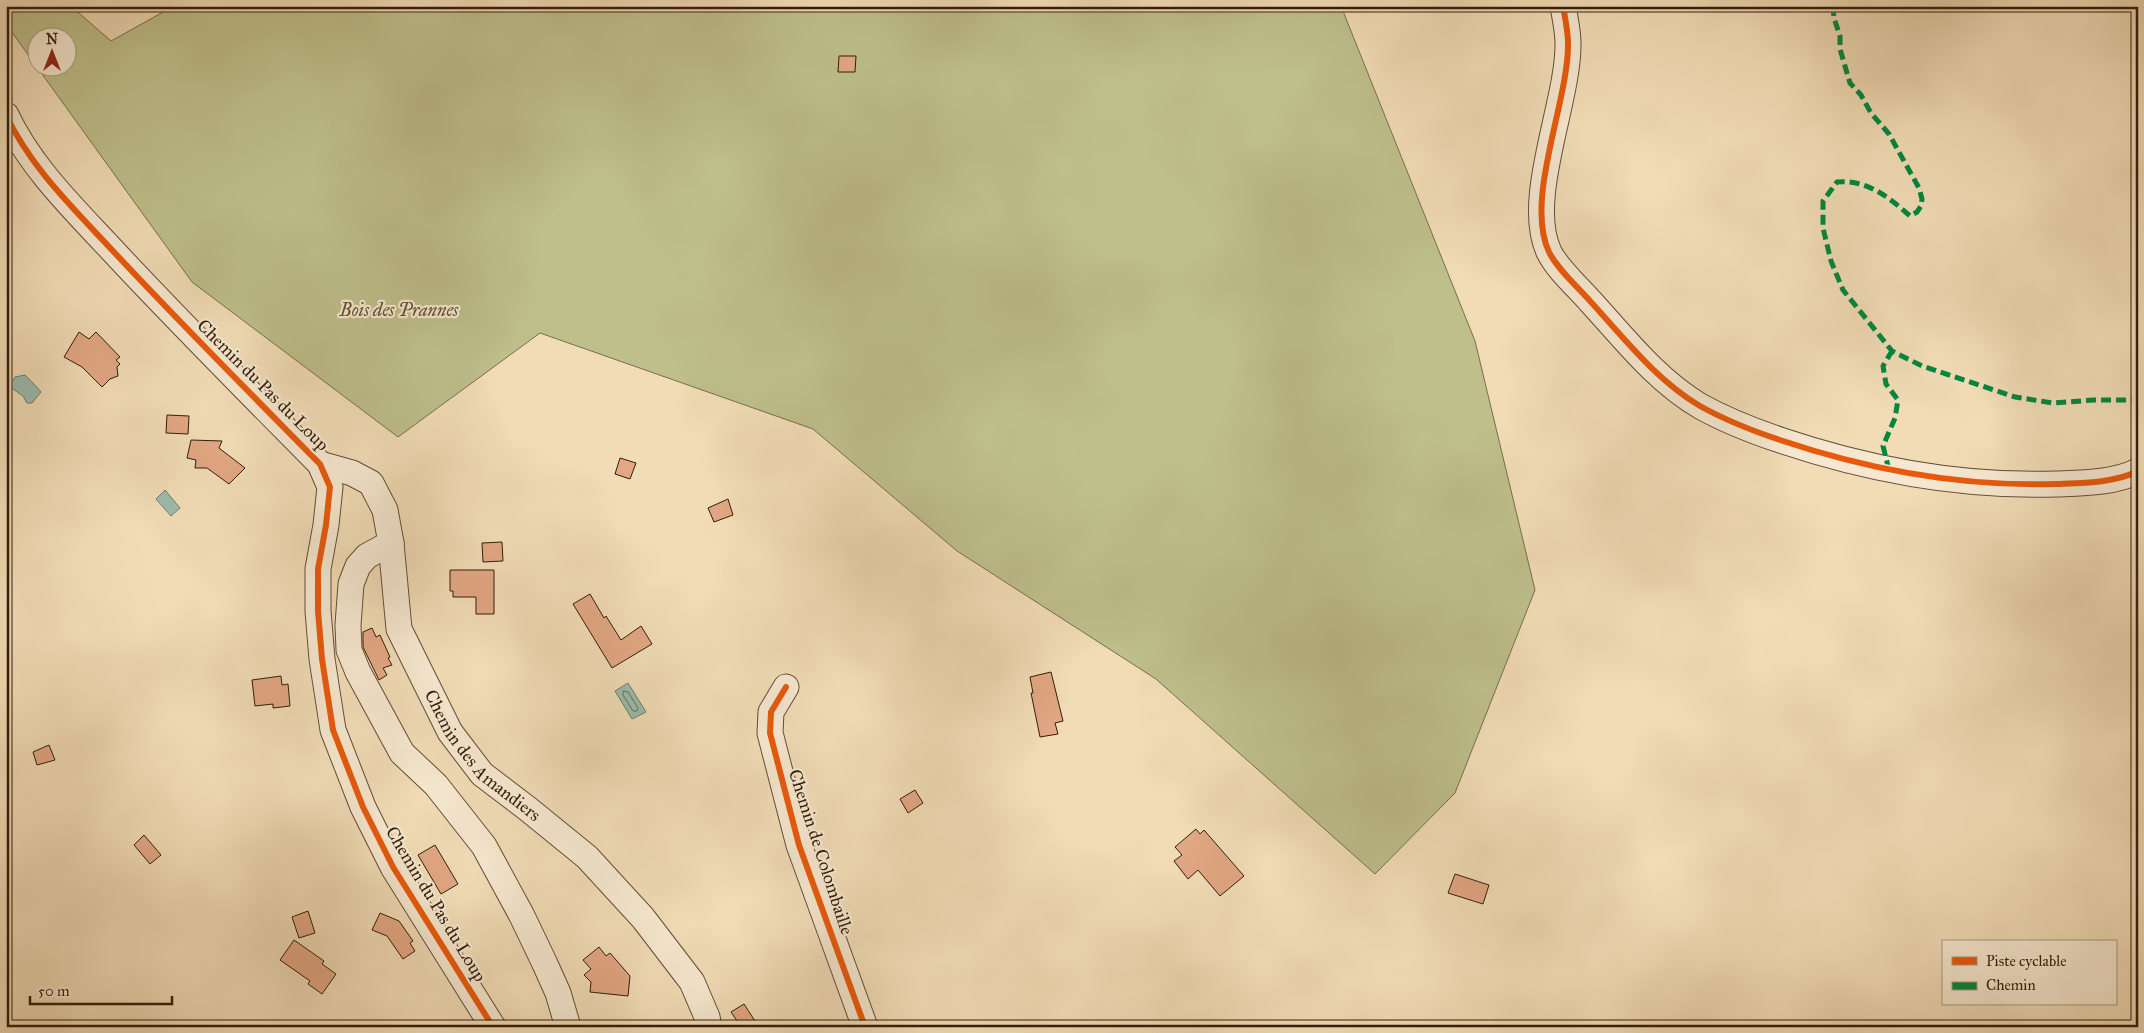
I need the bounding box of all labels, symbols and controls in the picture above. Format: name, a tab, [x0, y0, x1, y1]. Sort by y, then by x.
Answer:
north arrow	[28, 28, 78, 78]
text: N	[46, 31, 58, 48]
park label: Bois des Prannes	[339, 299, 459, 321]
street label: Chemin du Pas du Loup	[192, 314, 334, 456]
street label: Chemin des Amandiers	[420, 686, 545, 826]
street label: Chemin de Colombaille	[784, 766, 858, 938]
street label: Chemin du Pas du Loup	[381, 822, 491, 986]
legend	[1942, 940, 2116, 1006]
text: Piste cyclable	[1986, 952, 2066, 970]
scale bar	[30, 973, 172, 1005]
text: Chemin	[1986, 976, 2036, 994]
text: 50 m	[38, 982, 70, 1000]

